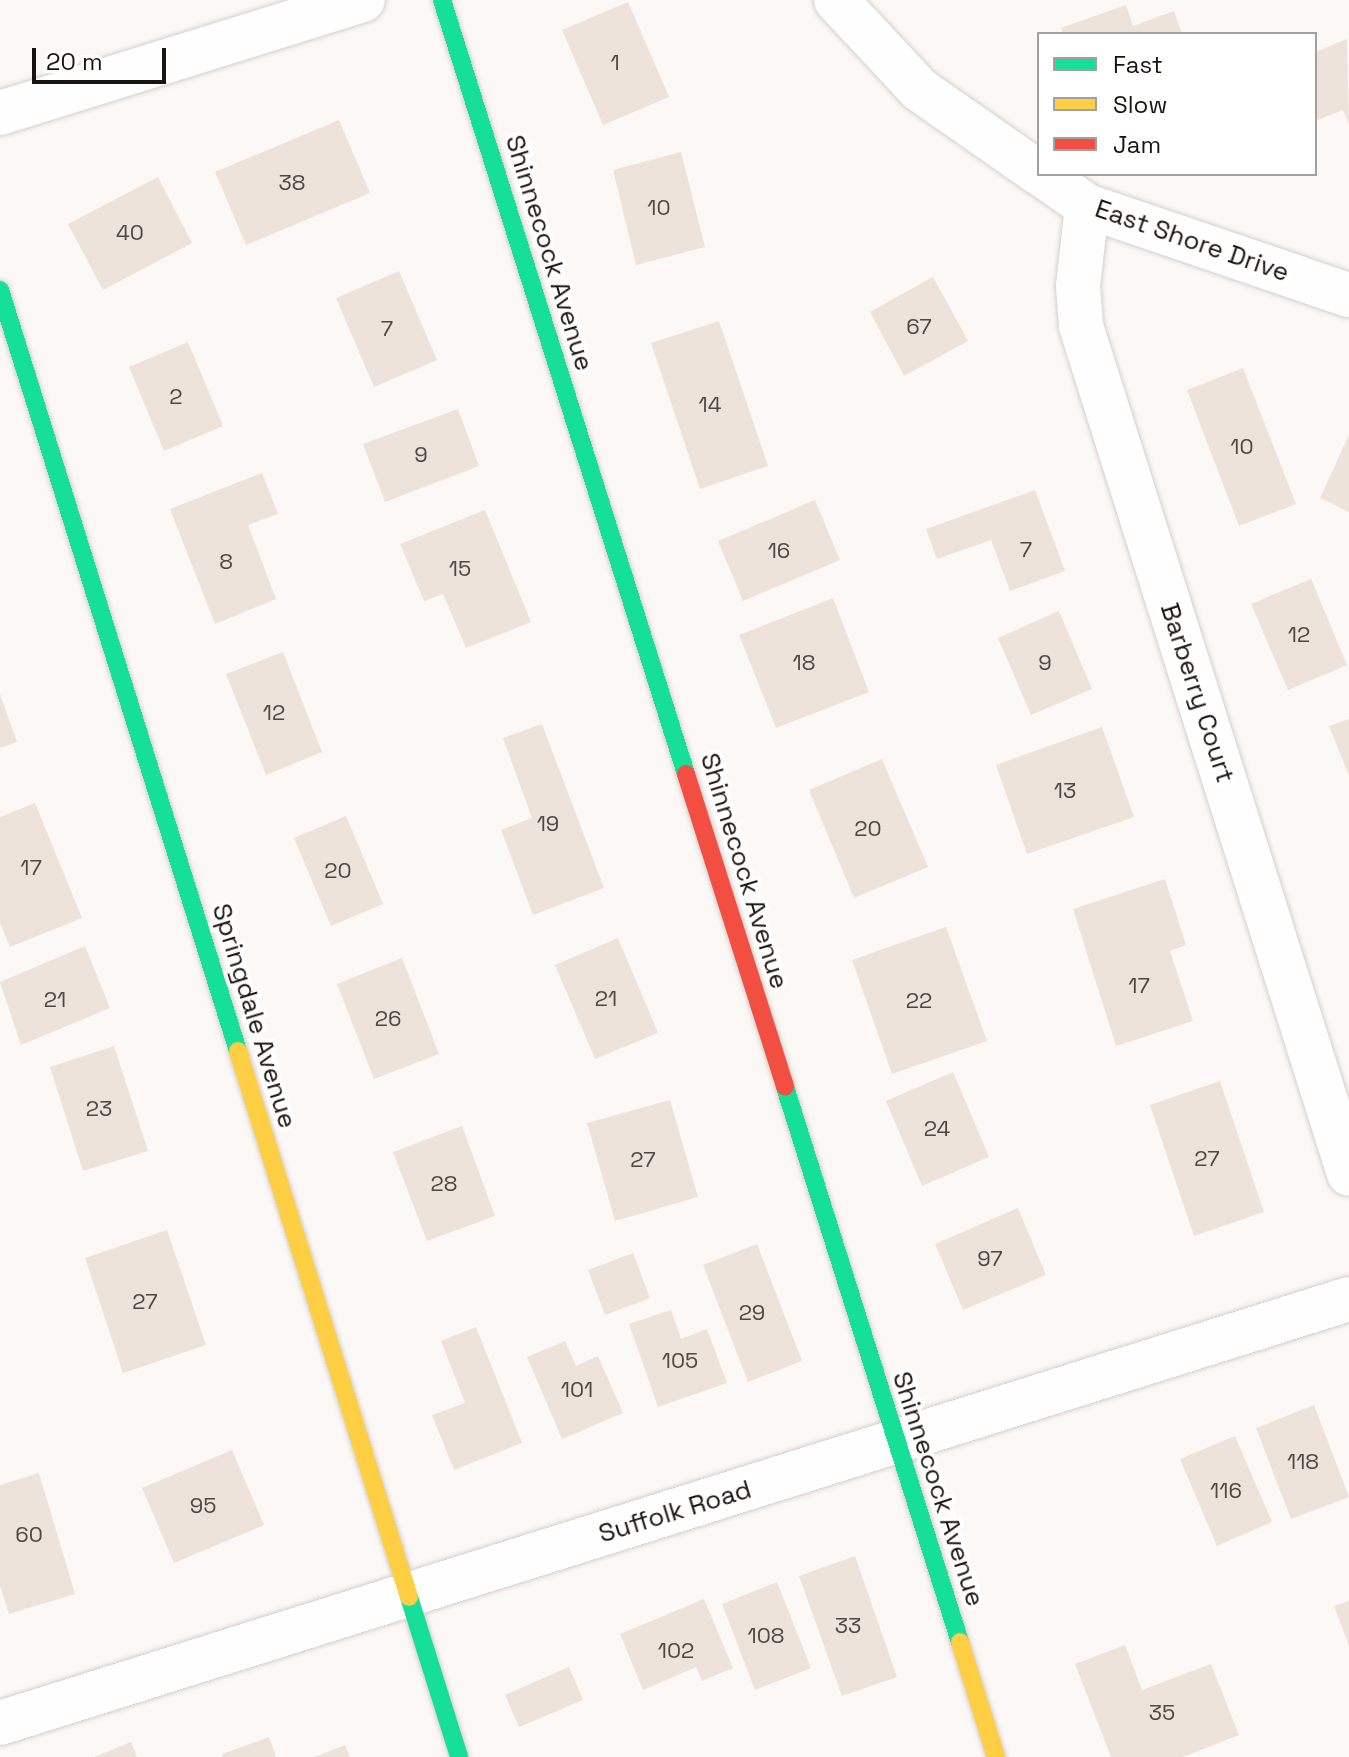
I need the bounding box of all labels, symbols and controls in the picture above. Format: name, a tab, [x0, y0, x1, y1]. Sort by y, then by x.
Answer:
scale bar	[36, 32, 170, 82]
legend	[1037, 32, 1317, 176]
text: 20 m	[46, 46, 103, 77]
text: Fast	[1113, 49, 1163, 80]
house number: 1	[610, 50, 620, 76]
text: Slow	[1113, 89, 1167, 120]
text: Jam	[1113, 129, 1161, 160]
street label: Shinnecock Avenue	[498, 131, 600, 375]
house number: 38	[279, 170, 305, 196]
street label: East Shore Drive	[1091, 193, 1293, 289]
house number: 10	[647, 195, 671, 221]
house number: 40	[116, 220, 144, 246]
house number: 67	[906, 314, 932, 340]
house number: 7	[381, 316, 393, 342]
house number: 2	[169, 384, 183, 410]
house number: 14	[699, 392, 721, 418]
house number: 10	[1230, 434, 1254, 460]
house number: 9	[414, 442, 428, 468]
house number: 7	[1020, 537, 1032, 563]
house number: 16	[768, 538, 790, 564]
house number: 8	[219, 549, 233, 575]
house number: 15	[449, 556, 471, 582]
street label: Barberry Court	[1153, 599, 1241, 787]
house number: 12	[1288, 622, 1310, 648]
house number: 18	[793, 650, 815, 676]
house number: 9	[1038, 650, 1052, 676]
house number: 12	[263, 700, 285, 726]
street label: Shinnecock Avenue	[693, 749, 795, 993]
house number: 13	[1054, 778, 1076, 804]
house number: 19	[537, 811, 559, 837]
house number: 20	[854, 816, 882, 842]
house number: 17	[20, 855, 42, 881]
house number: 20	[324, 858, 352, 884]
street label: Springdale Avenue	[205, 900, 303, 1132]
house number: 17	[1128, 973, 1150, 999]
house number: 21	[595, 986, 617, 1012]
house number: 21	[44, 987, 66, 1013]
house number: 22	[906, 988, 932, 1014]
house number: 26	[375, 1006, 401, 1032]
house number: 23	[86, 1096, 112, 1122]
house number: 24	[924, 1116, 950, 1142]
house number: 27	[1194, 1146, 1220, 1172]
house number: 27	[630, 1147, 656, 1173]
house number: 28	[431, 1171, 457, 1197]
house number: 97	[977, 1246, 1003, 1272]
house number: 27	[132, 1289, 158, 1315]
house number: 29	[739, 1300, 765, 1326]
house number: 105	[662, 1348, 698, 1374]
street label: Shinnecock Avenue	[885, 1368, 991, 1610]
house number: 101	[561, 1377, 593, 1403]
house number: 118	[1287, 1449, 1319, 1475]
street label: Suffolk Road	[595, 1474, 755, 1550]
house number: 116	[1210, 1478, 1242, 1504]
house number: 95	[190, 1493, 216, 1519]
house number: 60	[15, 1522, 43, 1548]
house number: 33	[835, 1613, 861, 1639]
house number: 108	[747, 1623, 785, 1649]
house number: 102	[658, 1638, 694, 1664]
house number: 35	[1149, 1700, 1175, 1726]

